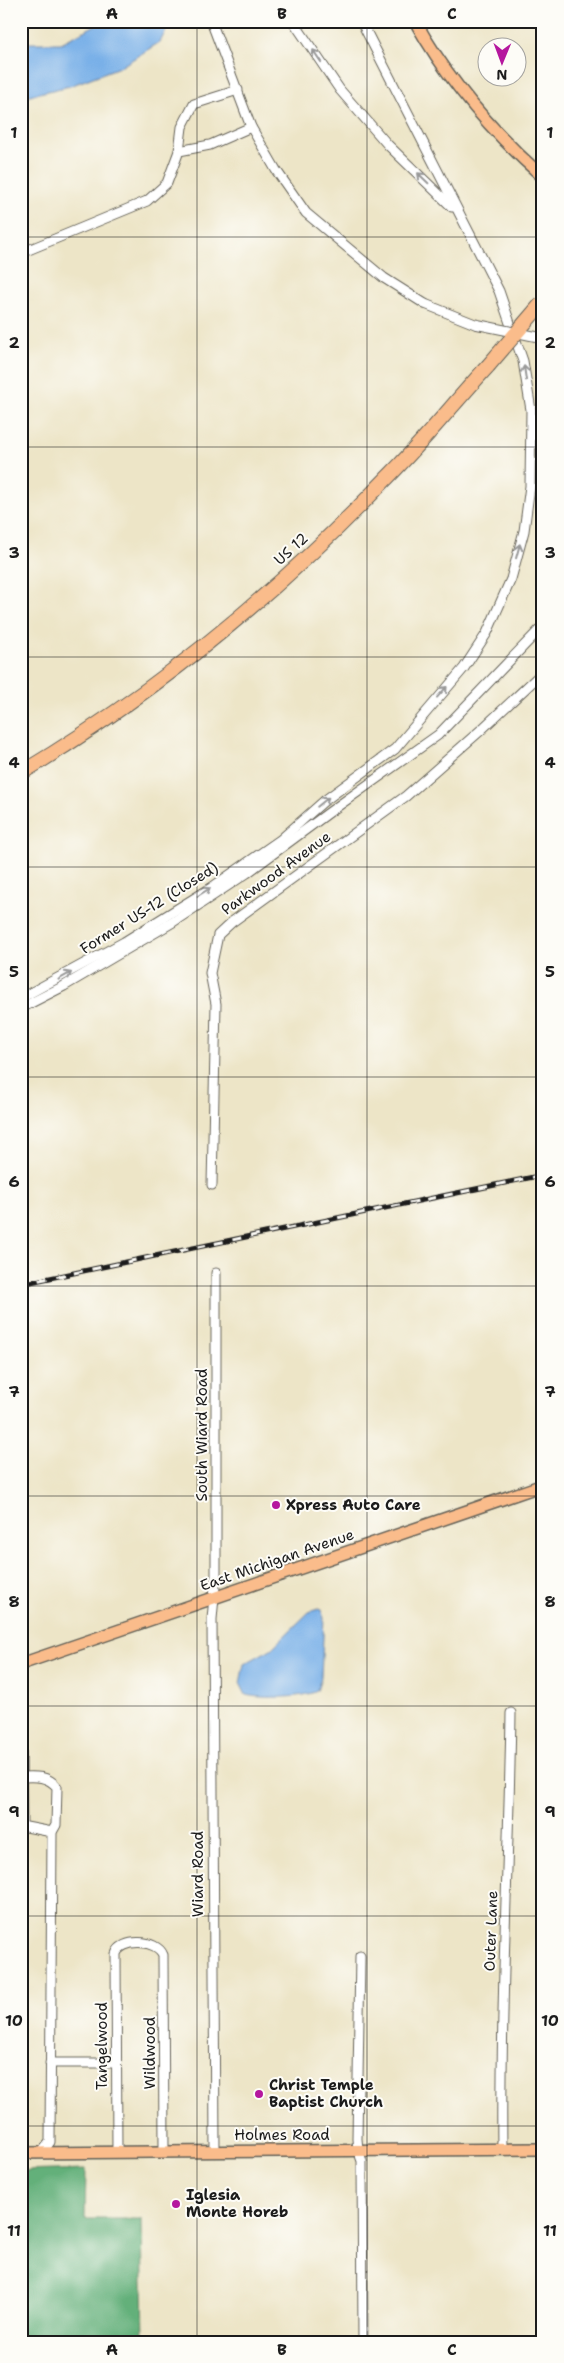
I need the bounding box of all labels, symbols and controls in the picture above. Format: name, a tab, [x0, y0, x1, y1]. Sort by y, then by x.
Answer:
text: A	[106, 3, 118, 24]
text: B	[277, 3, 287, 24]
text: C	[447, 3, 457, 24]
north arrow	[476, 38, 526, 88]
one-way arrow	[312, 49, 322, 63]
text: N	[496, 66, 507, 84]
text: 1	[10, 122, 18, 143]
text: 1	[546, 122, 554, 143]
one-way arrow	[417, 172, 429, 184]
text: 2	[8, 332, 20, 353]
text: 2	[544, 332, 556, 353]
one-way arrow	[519, 365, 529, 381]
street label: US 12	[270, 528, 312, 570]
text: 3	[8, 542, 20, 563]
text: 3	[544, 542, 556, 563]
one-way arrow	[514, 544, 523, 560]
one-way arrow	[436, 686, 447, 699]
text: 4	[8, 752, 20, 773]
text: 4	[544, 752, 556, 773]
one-way arrow	[317, 797, 330, 808]
street label: Parkwood Avenue	[217, 827, 335, 919]
street label: Former US-12 (Closed)	[76, 857, 222, 959]
one-way arrow	[196, 887, 210, 897]
text: 5	[9, 961, 19, 982]
text: 5	[545, 961, 555, 982]
one-way arrow	[57, 971, 72, 981]
text: 6	[8, 1171, 20, 1192]
text: 6	[544, 1171, 556, 1192]
street label: South Wiard Road	[192, 1368, 212, 1501]
text: 7	[8, 1381, 20, 1402]
text: 7	[544, 1381, 556, 1402]
place label: Xpress Auto Care	[286, 1495, 421, 1515]
marker: Xpress Auto Care	[270, 1499, 282, 1511]
street label: East Michigan Avenue	[197, 1524, 357, 1596]
text: 8	[8, 1591, 20, 1612]
text: 8	[544, 1591, 556, 1612]
text: 9	[8, 1801, 20, 1822]
text: 9	[544, 1801, 556, 1822]
street label: Wiard Road	[188, 1830, 208, 1917]
street label: Outer Lane	[480, 1890, 502, 1972]
street label: Tangelwood	[92, 2001, 112, 2090]
text: 10	[5, 2010, 23, 2031]
text: 10	[541, 2010, 559, 2031]
street label: Wildwood	[140, 2016, 160, 2089]
place label: Christ Temple Baptist Church	[269, 2075, 383, 2112]
marker: Christ Temple Baptist Church	[253, 2088, 265, 2100]
street label: Holmes Road	[234, 2125, 330, 2145]
place label: Iglesia Monte Horeb	[186, 2185, 288, 2222]
marker: Iglesia Monte Horeb	[170, 2198, 182, 2210]
text: 11	[7, 2220, 21, 2241]
text: 11	[543, 2220, 557, 2241]
text: A	[106, 2339, 118, 2360]
text: B	[277, 2339, 287, 2360]
text: C	[447, 2339, 457, 2360]

